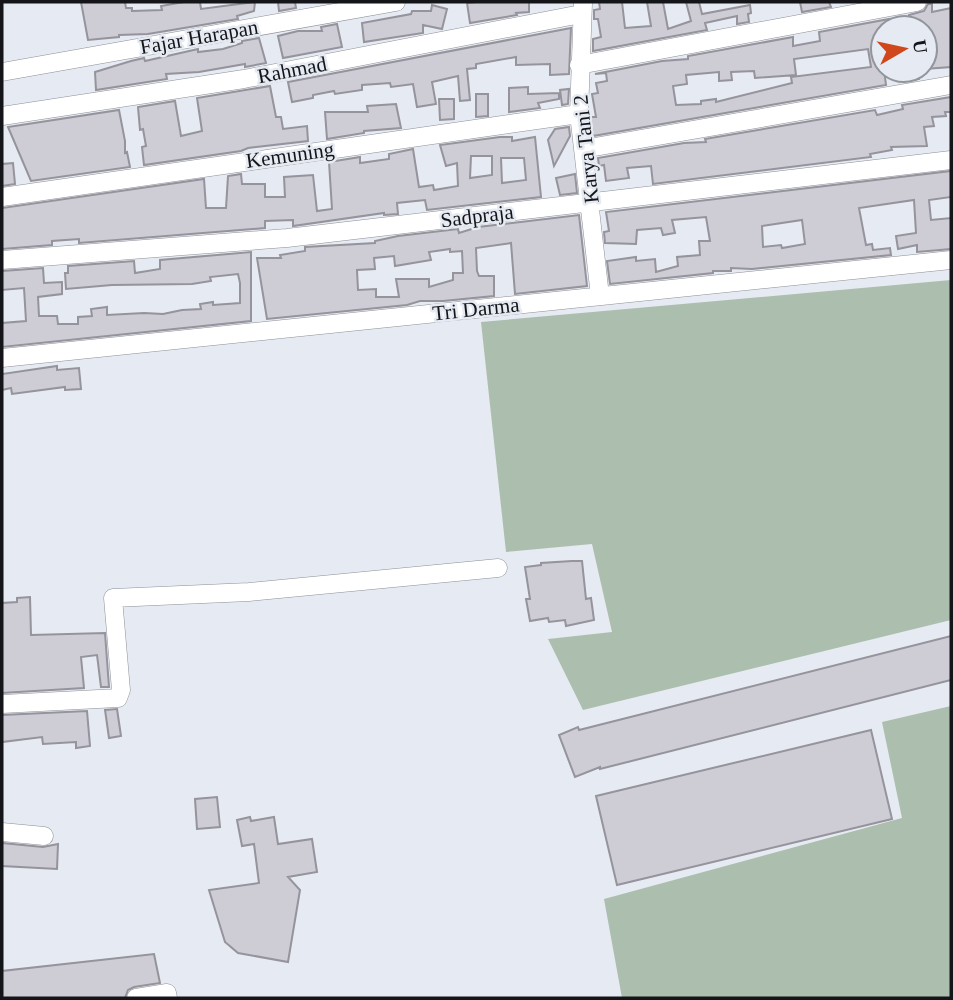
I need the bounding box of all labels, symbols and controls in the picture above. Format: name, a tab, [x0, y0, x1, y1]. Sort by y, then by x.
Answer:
north arrow	[869, 14, 939, 84]
street label: Fajar Harapan	[138, 15, 260, 59]
text: U	[909, 38, 932, 55]
street label: Rahmad	[255, 51, 329, 88]
street label: Karya Tani 2	[568, 94, 604, 204]
street label: Kemuning	[244, 137, 336, 173]
street label: Sadpraja	[439, 200, 516, 232]
street label: Tri Darma	[431, 292, 521, 325]

